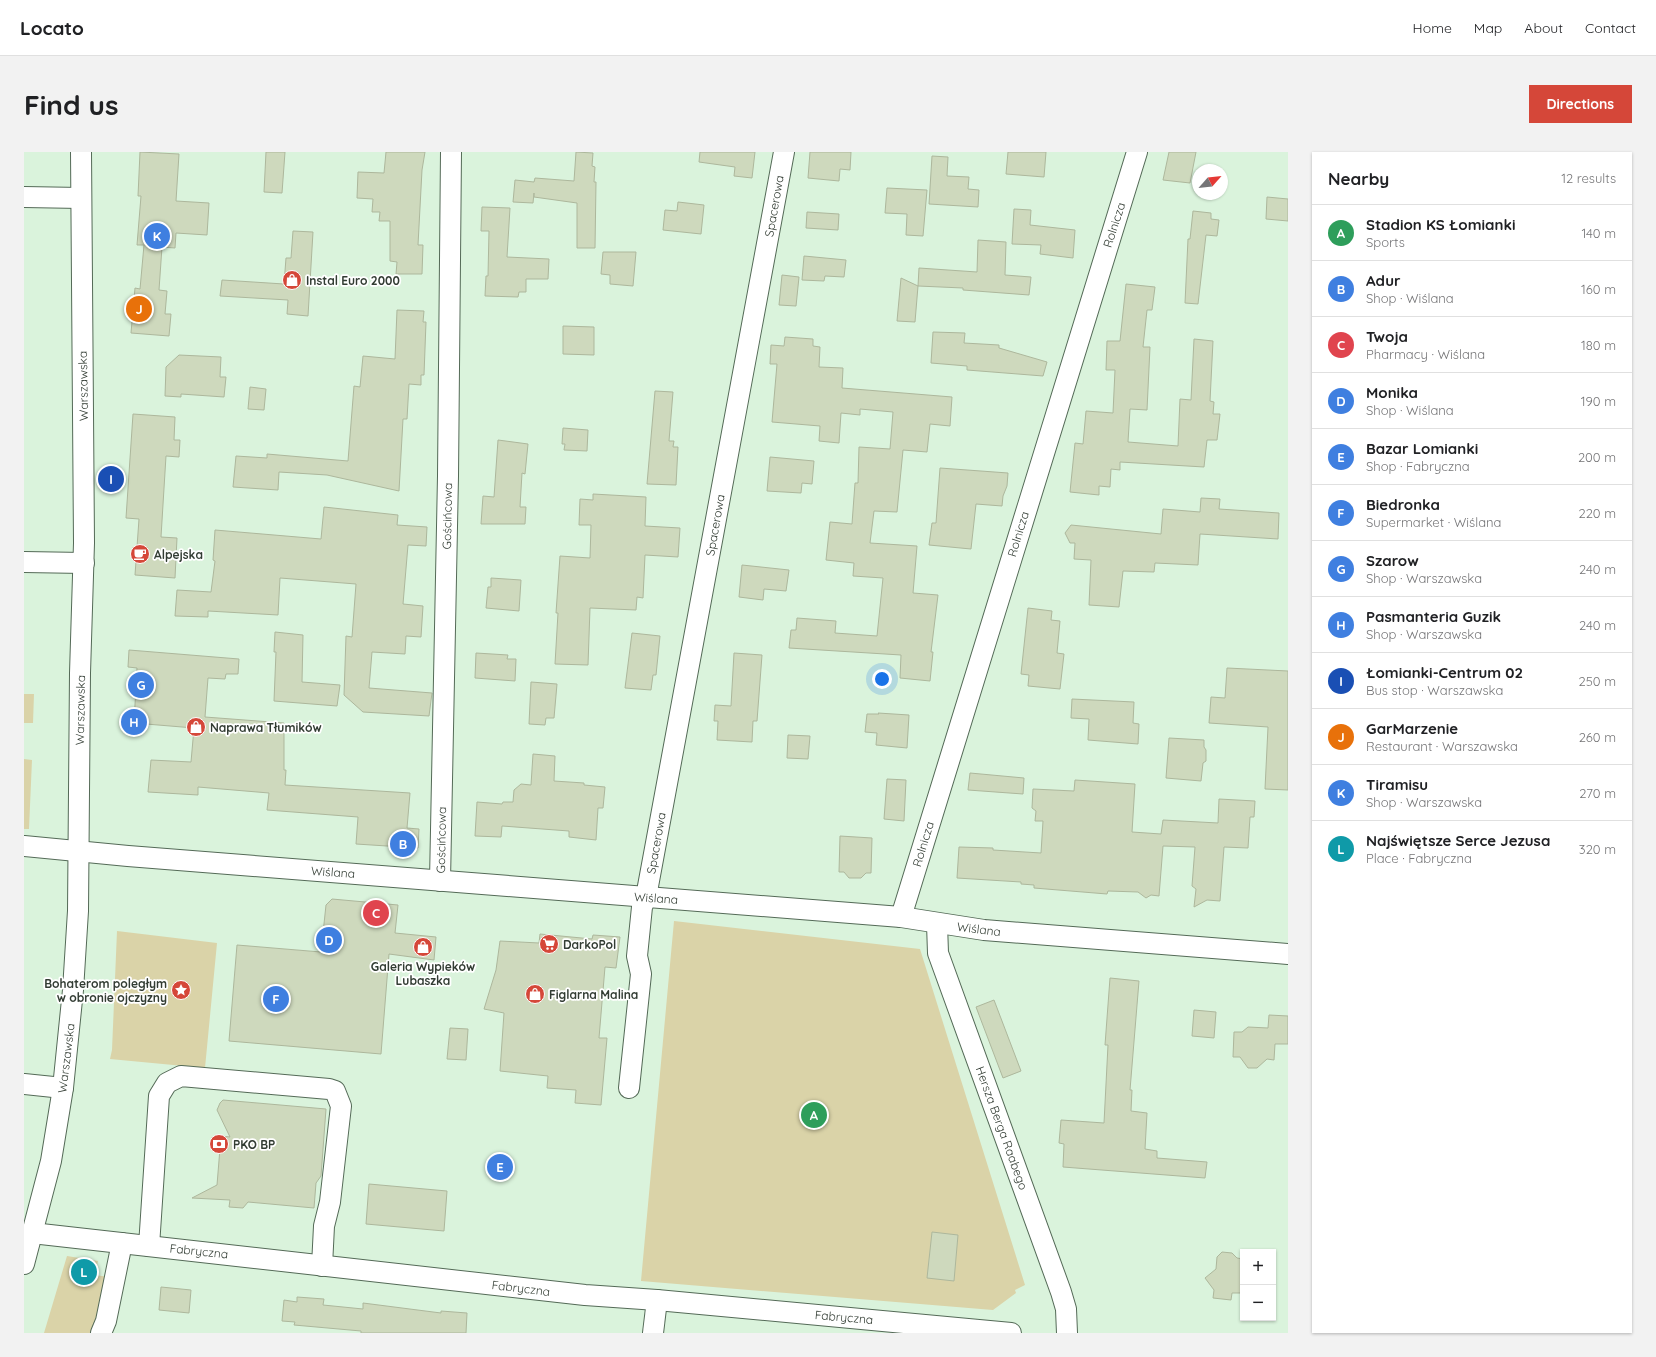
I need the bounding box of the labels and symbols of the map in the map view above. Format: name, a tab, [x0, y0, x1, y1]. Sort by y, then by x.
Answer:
north arrow	[1192, 164, 1228, 200]
street label: Spacerowa	[761, 174, 787, 238]
street label: Rolnicza	[1100, 200, 1128, 250]
pin: K	[144, 221, 170, 251]
shop icon: Instal Euro 2000	[281, 269, 303, 291]
place label: Instal Euro 2000	[306, 273, 400, 288]
pin: J	[126, 294, 152, 324]
street label: Warszawska	[75, 351, 91, 421]
pin: I	[98, 464, 124, 494]
street label: Gościńcowa	[439, 482, 455, 550]
street label: Spacerowa	[702, 493, 728, 557]
street label: Rolnicza	[1004, 509, 1032, 559]
cafe icon: Alpejska	[129, 543, 151, 565]
place label: Alpejska	[154, 547, 203, 562]
your location	[872, 669, 892, 689]
pin: G	[128, 670, 154, 700]
street label: Warszawska	[72, 675, 88, 745]
pin: H	[121, 707, 147, 737]
shop icon: Naprawa Tłumików	[185, 716, 207, 738]
place label: Naprawa Tłumików	[210, 720, 322, 735]
street label: Gościńcowa	[433, 806, 449, 874]
street label: Spacerowa	[643, 811, 669, 875]
street label: Rolnicza	[909, 819, 937, 869]
pin: B	[390, 829, 416, 859]
street label: Wiślana	[311, 863, 355, 881]
street label: Wiślana	[634, 889, 678, 907]
pin: C	[363, 898, 389, 928]
street label: Wiślana	[956, 919, 1002, 939]
pin: D	[316, 925, 342, 955]
supermarket icon: DarkoPol	[538, 933, 560, 955]
shop icon: Galeria Wypieków Lubaszka	[412, 936, 434, 958]
place label: DarkoPol	[563, 937, 616, 952]
place label: Galeria Wypieków Lubaszka	[371, 959, 475, 988]
place label: Bohaterom poległym w obronie ojczyzny	[44, 976, 167, 1005]
place icon: Bohaterom poległym w obronie ojczyzny	[170, 979, 192, 1001]
shop icon: Figlarna Malina	[524, 983, 546, 1005]
pin: F	[263, 984, 289, 1014]
place label: Figlarna Malina	[549, 987, 638, 1002]
street label: Warszawska	[54, 1022, 78, 1094]
street label: Hersza Berga Raabego	[973, 1064, 1031, 1192]
pin: A	[801, 1100, 827, 1130]
bank icon: PKO BP	[208, 1133, 230, 1155]
place label: PKO BP	[233, 1137, 275, 1152]
pin: E	[487, 1152, 513, 1182]
street label: Fabryczna	[169, 1240, 229, 1262]
pin: L	[71, 1257, 97, 1287]
street label: Fabryczna	[491, 1277, 551, 1299]
street label: Fabryczna	[814, 1307, 874, 1327]

